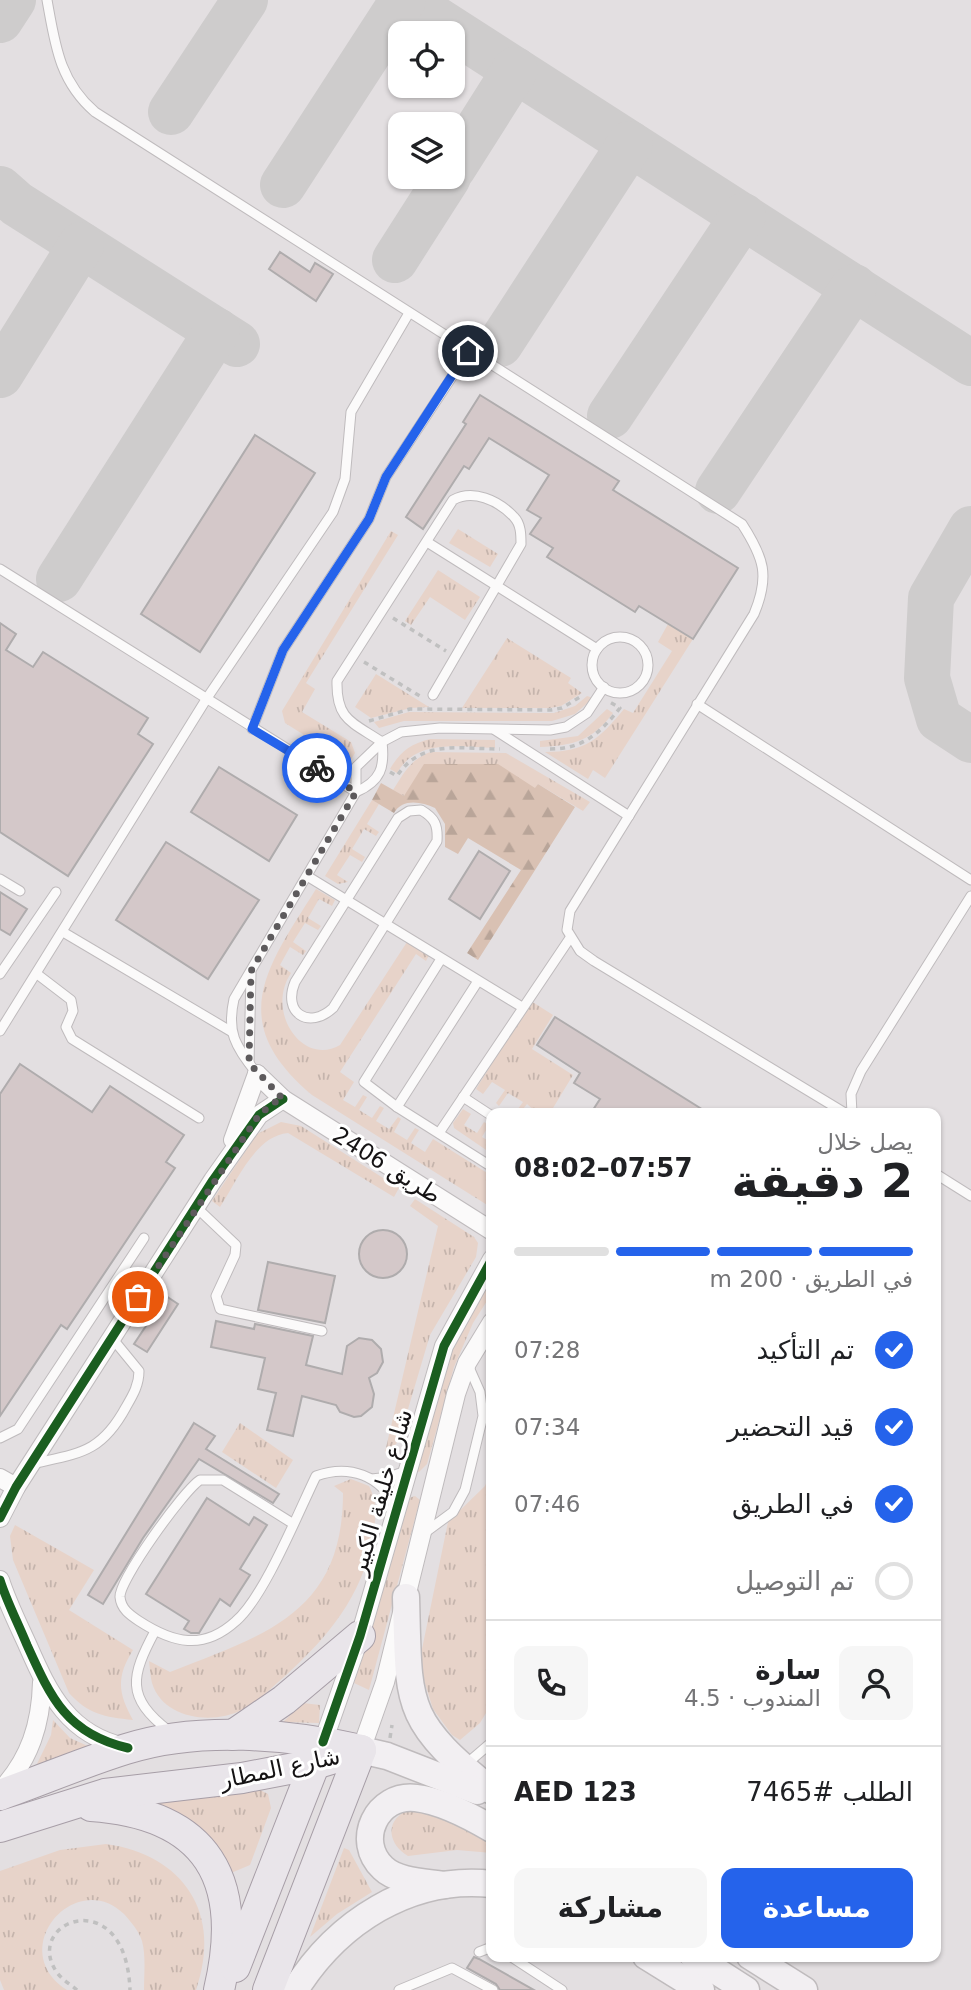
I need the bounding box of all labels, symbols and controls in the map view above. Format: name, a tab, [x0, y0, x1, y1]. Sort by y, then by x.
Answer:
map controls	[388, 21, 465, 189]
button: locate	[388, 21, 465, 98]
button: layers	[388, 112, 465, 189]
pin	[438, 321, 498, 381]
icon: home	[449, 332, 487, 370]
courier	[282, 733, 352, 803]
icon: bike	[298, 749, 336, 787]
street label: طريق 2406	[328, 1122, 446, 1209]
text: يصل خلال	[817, 1129, 913, 1155]
text: 07:57–08:02	[514, 1153, 693, 1183]
text: 2 دقيقة	[731, 1154, 913, 1208]
text: في الطريق · 200 m	[709, 1266, 913, 1292]
pin	[108, 1267, 168, 1327]
icon: bag	[119, 1278, 157, 1316]
icon: check	[875, 1331, 913, 1369]
text: تم التأكيد	[756, 1335, 854, 1365]
text: 07:28	[514, 1337, 580, 1363]
street label: شارع خليفة الكبير	[345, 1406, 418, 1579]
icon: check	[875, 1408, 913, 1446]
text: قيد التحضير	[727, 1412, 854, 1442]
text: 07:34	[514, 1414, 580, 1440]
icon: check	[875, 1485, 913, 1523]
text: في الطريق	[732, 1489, 854, 1519]
text: 07:46	[514, 1491, 580, 1517]
text: تم التوصيل	[735, 1566, 854, 1596]
button: phone	[514, 1646, 588, 1720]
button: person	[839, 1646, 913, 1720]
text: سارة	[755, 1655, 821, 1685]
text: المندوب · 4.5	[684, 1685, 821, 1711]
street label: شارع المطار	[217, 1743, 343, 1795]
text: AED 123	[514, 1777, 637, 1807]
text: الطلب #7465	[746, 1777, 913, 1807]
button: مشاركة	[514, 1868, 707, 1948]
button: مساعدة	[721, 1868, 913, 1948]

